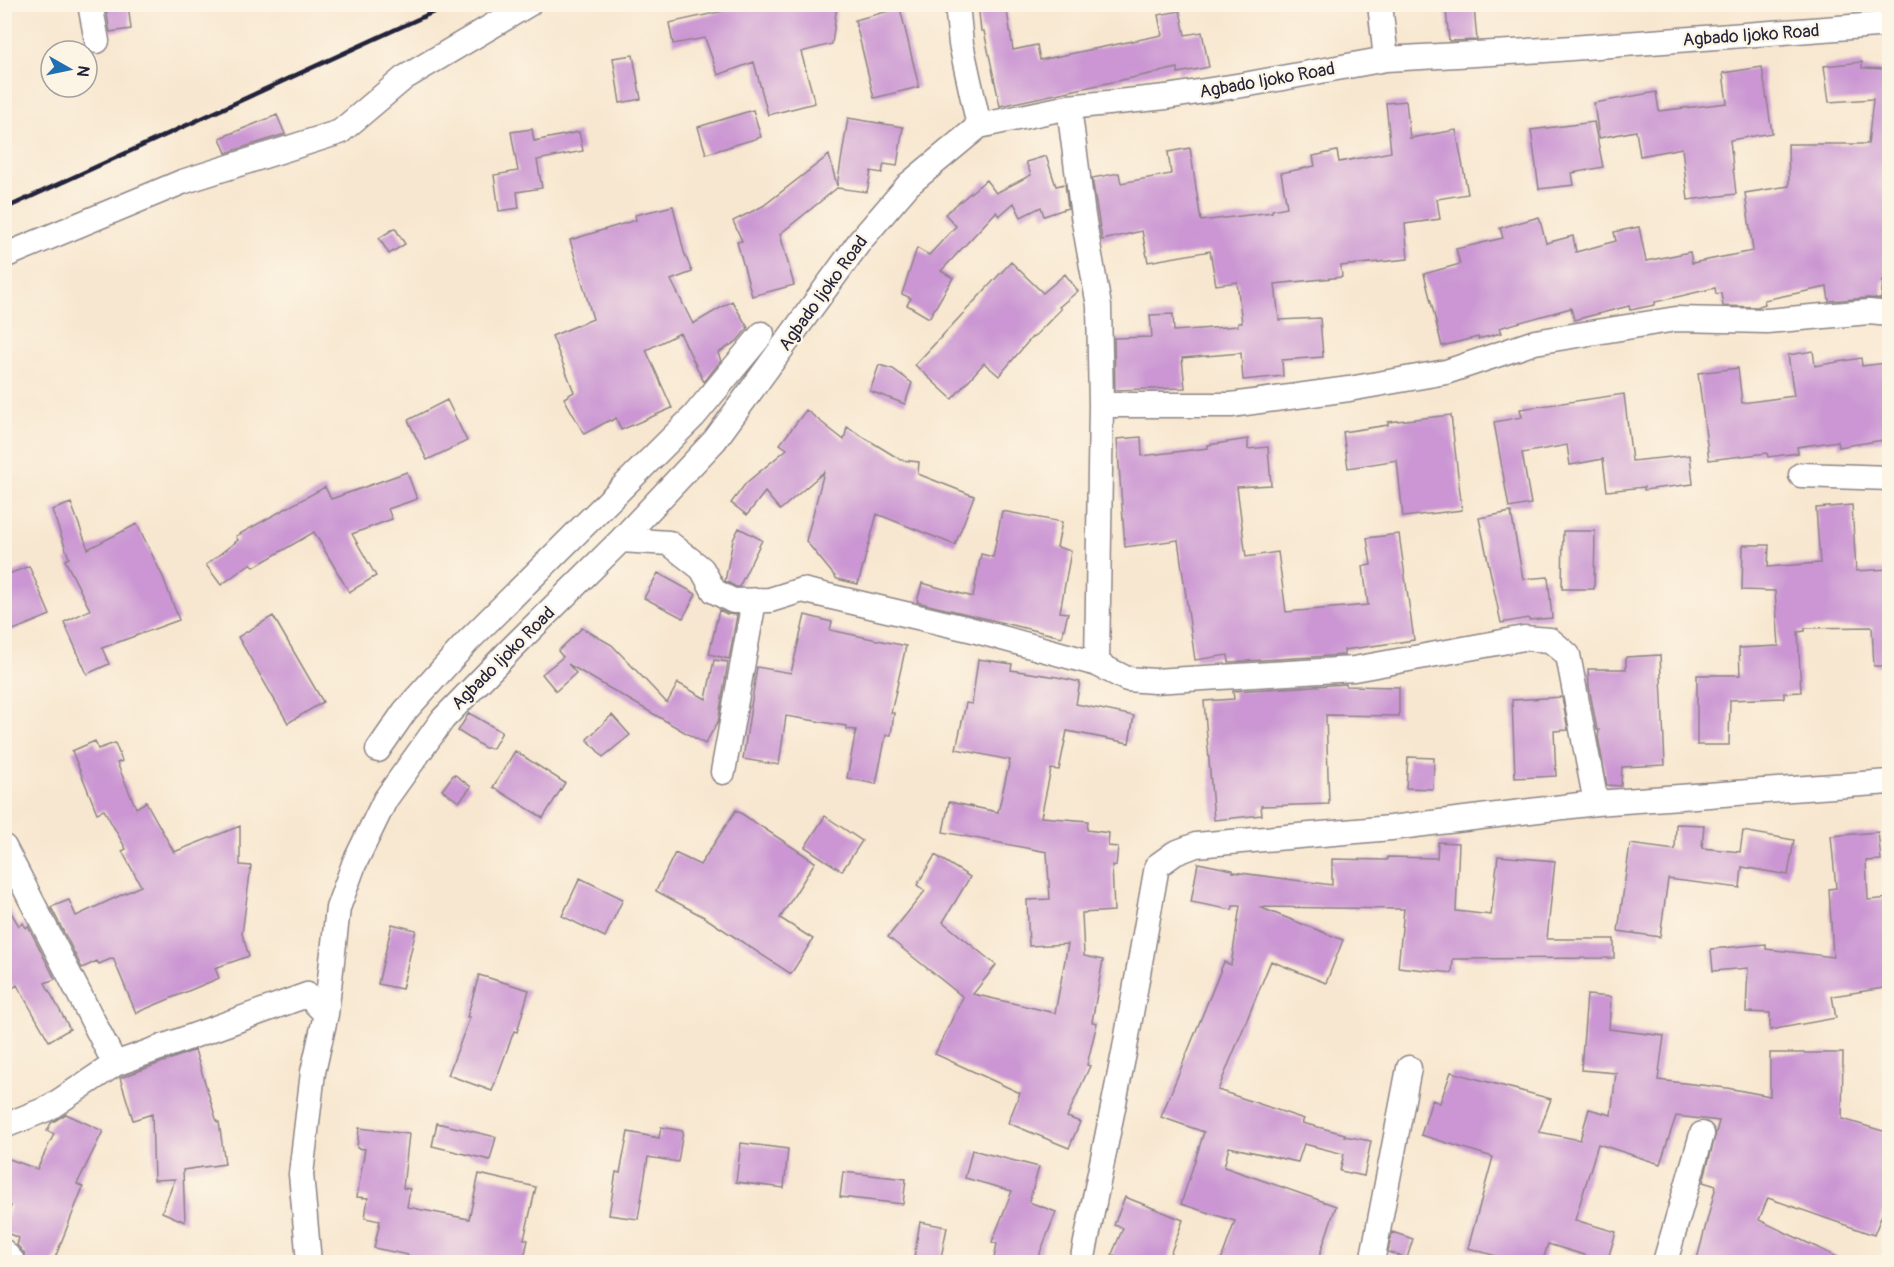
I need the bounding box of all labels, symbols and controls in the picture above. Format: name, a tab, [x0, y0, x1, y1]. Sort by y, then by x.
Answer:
street label: Agbado Ijoko Road	[1682, 19, 1820, 52]
north arrow	[39, 39, 99, 99]
street label: Agbado Ijoko Road	[1198, 57, 1337, 104]
text: N	[72, 64, 94, 78]
street label: Agbado Ijoko Road	[774, 231, 873, 356]
street label: Agbado Ijoko Road	[447, 602, 560, 715]

